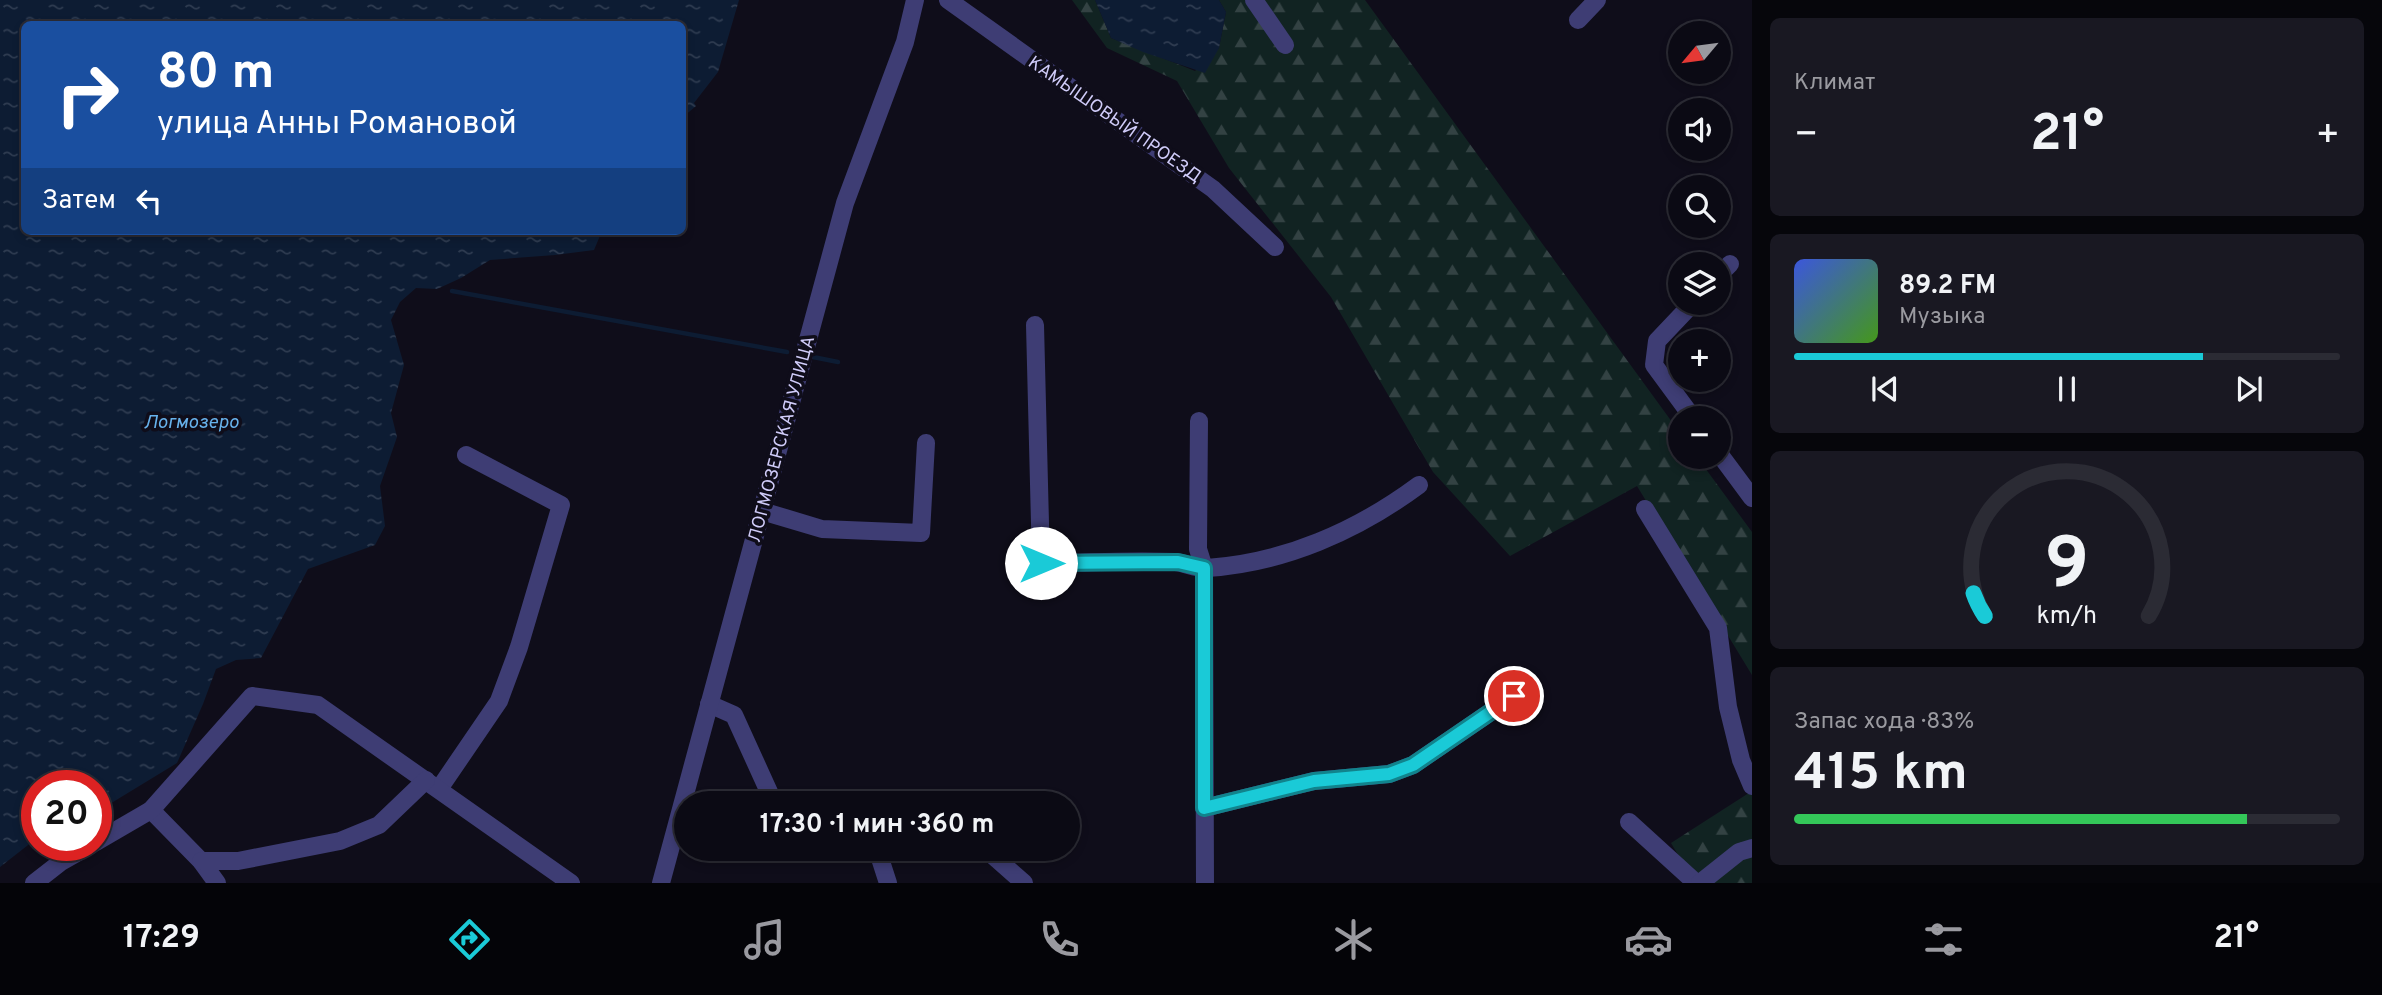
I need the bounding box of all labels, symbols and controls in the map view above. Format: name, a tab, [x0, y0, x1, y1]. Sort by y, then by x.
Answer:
north arrow	[1668, 21, 1731, 84]
map controls	[1668, 21, 1731, 469]
text: 80 m	[157, 44, 274, 106]
icon: right	[42, 49, 133, 140]
street label: КАМЫШОВЫЙ ПРОЕЗД	[1023, 50, 1206, 189]
text: Климат	[1794, 69, 1875, 98]
button: sound	[1668, 98, 1731, 161]
text: 21°	[2030, 103, 2104, 169]
text: улица Анны Романовой	[157, 105, 517, 145]
text: −	[1794, 112, 1819, 161]
text: +	[2315, 112, 2340, 161]
button: search	[1668, 175, 1731, 238]
icon: left	[130, 182, 168, 220]
text: Затем	[42, 185, 116, 218]
button: layers	[1668, 252, 1731, 315]
text: 89.2 FM	[1899, 270, 1996, 303]
text: Музыка	[1899, 303, 1985, 332]
button: +	[1668, 329, 1731, 392]
street label: ЛОГМОЗЕРСКАЯ УЛИЦА	[744, 334, 821, 545]
icon: previous	[1866, 370, 1904, 408]
icon: pause	[2048, 370, 2086, 408]
icon: next	[2230, 370, 2268, 408]
button: −	[1668, 406, 1731, 469]
water label: Логмозеро	[143, 411, 239, 435]
text: 9	[2045, 522, 2089, 614]
position arrow	[1004, 526, 1078, 600]
text: km/h	[2037, 600, 2097, 632]
pin	[1484, 666, 1544, 726]
icon: arrive	[1495, 677, 1533, 715]
text: Запас хода · 83%	[1794, 708, 1974, 737]
text: 415 km	[1794, 742, 1968, 808]
speed limit sign: 20	[21, 770, 112, 861]
text: 17:30 · 1 мин · 360 m	[760, 809, 994, 842]
icon: directions	[445, 915, 494, 964]
icon: music	[740, 915, 789, 964]
icon: phone	[1035, 915, 1084, 964]
icon: climate	[1329, 915, 1378, 964]
icon: car	[1624, 915, 1673, 964]
icon: filters	[1919, 915, 1968, 964]
text: 17:29	[123, 919, 200, 959]
text: 21°	[2213, 919, 2259, 959]

